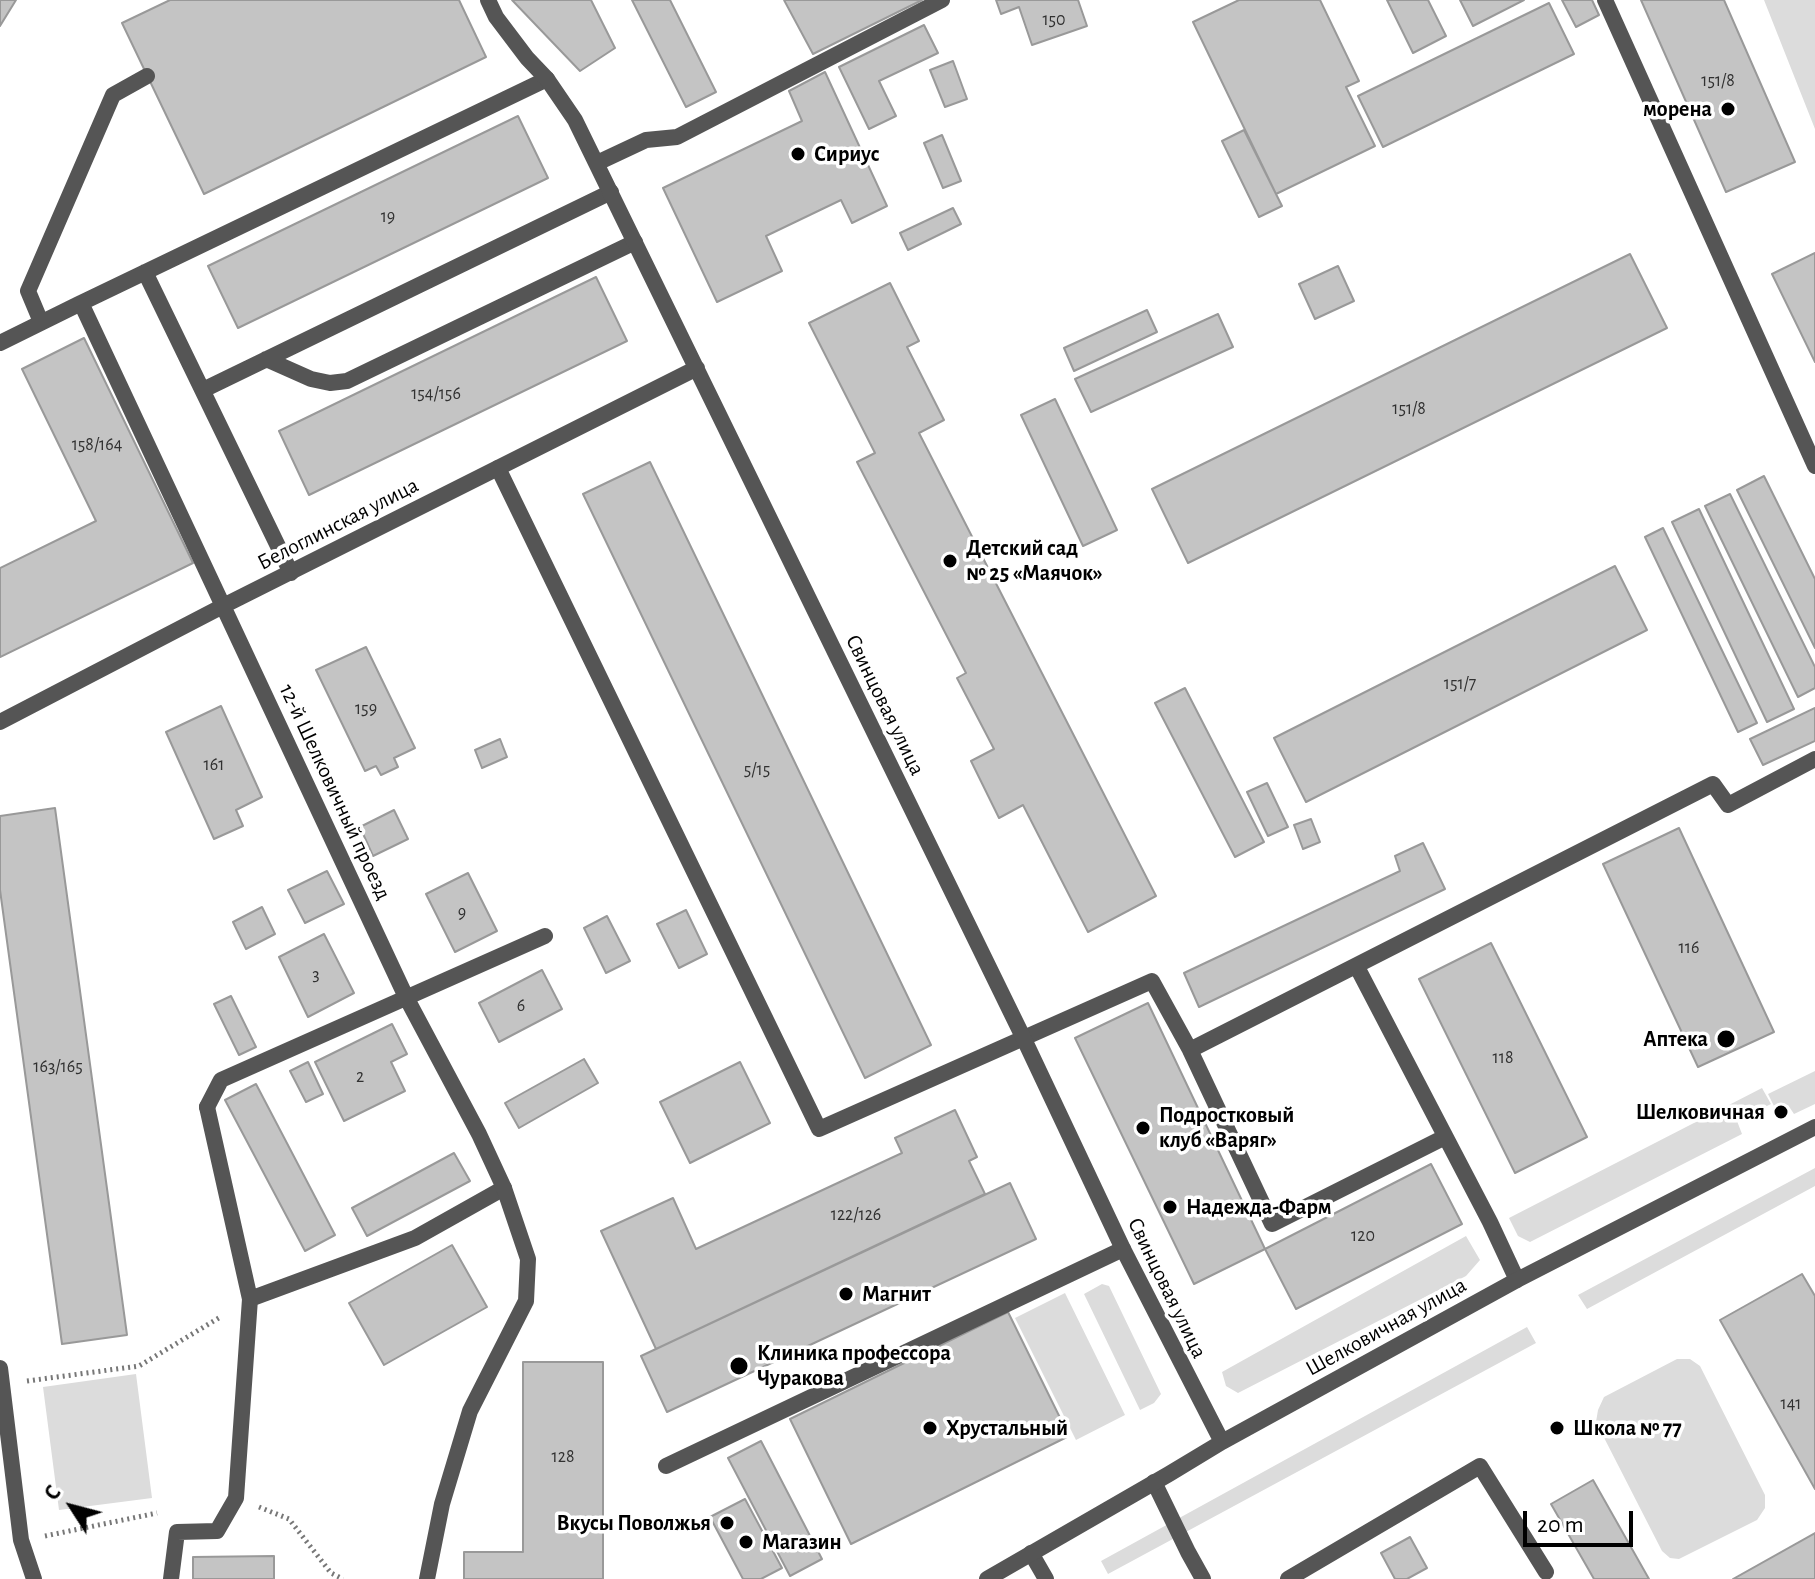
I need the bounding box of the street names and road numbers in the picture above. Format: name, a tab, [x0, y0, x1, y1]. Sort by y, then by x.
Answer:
street label: Белоглинская улица	[253, 472, 423, 576]
street label: Свинцовая улица	[839, 630, 931, 780]
street label: 12-й Шелковичный проезд	[273, 680, 397, 904]
street label: Свинцовая улица	[1121, 1213, 1213, 1363]
street label: Шелковичная улица	[1301, 1272, 1471, 1382]

